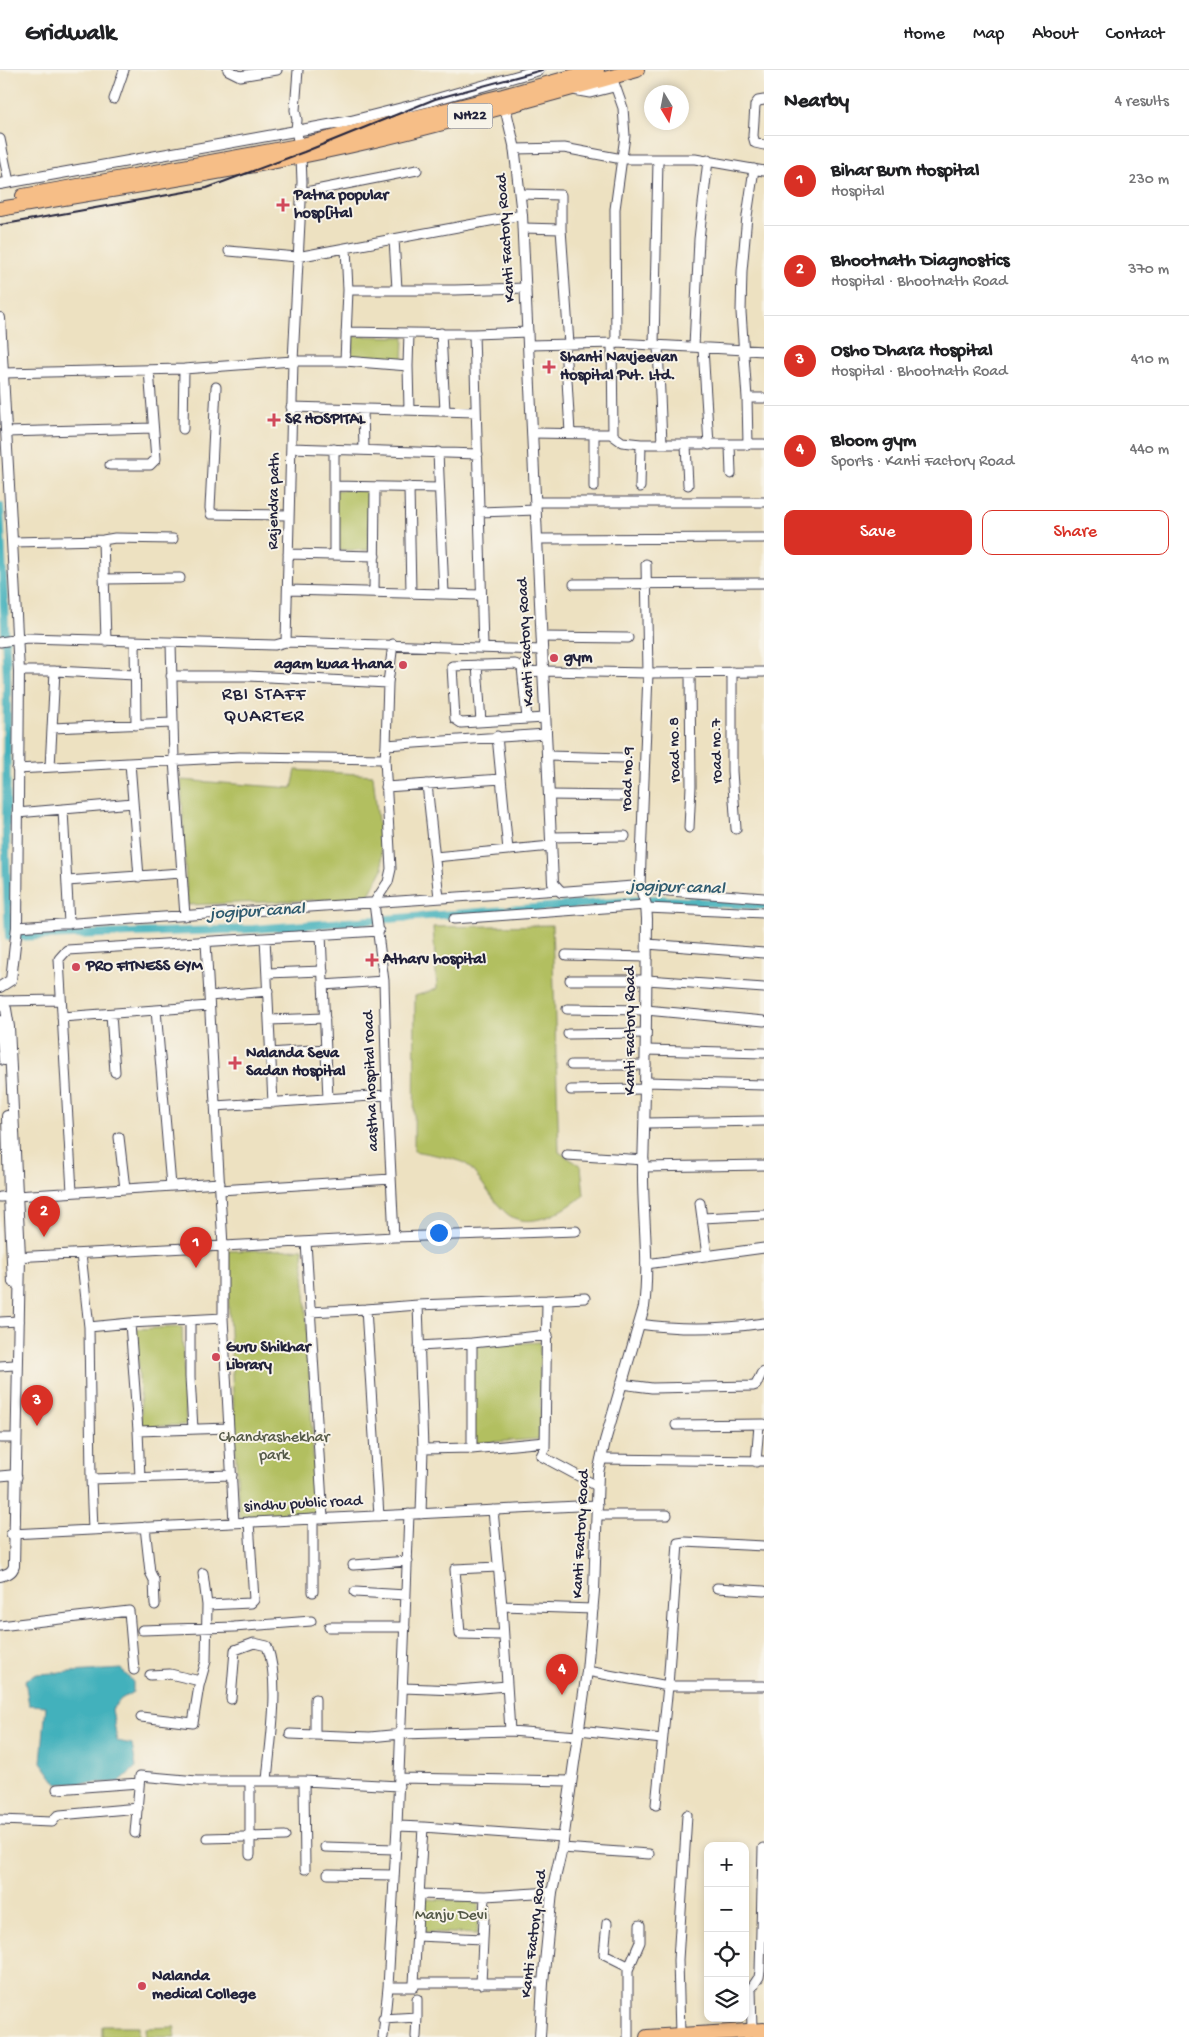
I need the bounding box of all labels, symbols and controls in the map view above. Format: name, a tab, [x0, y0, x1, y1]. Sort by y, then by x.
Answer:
text: Gridwalk	[25, 20, 116, 49]
text: Home	[903, 24, 945, 45]
text: Map	[973, 24, 1004, 45]
text: About	[1032, 24, 1078, 45]
text: Contact	[1106, 24, 1164, 45]
north arrow	[644, 85, 689, 130]
text: Nearby	[784, 90, 849, 115]
text: 4 results	[1114, 93, 1169, 112]
road number: NH22	[448, 104, 492, 128]
text: Bihar Burn Hospital	[831, 160, 979, 183]
text: 1	[797, 171, 803, 190]
text: 230 m	[1129, 171, 1169, 190]
street label: Kanti Factory Road	[493, 172, 521, 303]
text: Hospital	[831, 183, 885, 202]
place label: Patna popular hosp[ital	[293, 187, 390, 224]
marker: Patna popular hosp[ital	[276, 198, 290, 212]
text: Bhootnath Diagnostics	[831, 250, 1010, 273]
text: 2	[796, 261, 804, 280]
text: 370 m	[1128, 261, 1169, 280]
text: Hospital · Bhootnath Road	[831, 273, 1007, 292]
text: Osho Dhara Hospital	[831, 340, 993, 363]
place label: Shanti Navjeevan Hospital Pvt. Ltd.	[560, 349, 678, 386]
text: 3	[796, 351, 804, 370]
text: 410 m	[1131, 351, 1169, 370]
marker: Shanti Navjeevan Hospital Pvt. Ltd.	[542, 360, 556, 374]
text: Hospital · Bhootnath Road	[831, 363, 1007, 382]
place label: SR HOSPITAL	[285, 411, 366, 430]
marker: SR HOSPITAL	[267, 413, 281, 427]
text: Bloom gym	[831, 430, 916, 453]
text: 4	[796, 441, 804, 460]
text: 440 m	[1130, 441, 1169, 460]
street label: Rajendra path	[265, 452, 285, 550]
text: Sports · Kanti Factory Road	[831, 453, 1014, 472]
button: Save	[784, 510, 972, 555]
button: Share	[982, 510, 1169, 555]
street label: Kanti Factory Road	[514, 576, 540, 707]
place label: gym	[563, 649, 593, 668]
marker: gym	[548, 652, 560, 664]
place label: agam kuaa thana	[273, 656, 394, 675]
marker: agam kuaa thana	[397, 659, 409, 671]
district label: RBI STAFF QUARTER	[222, 684, 307, 729]
street label: road no.8	[666, 717, 686, 783]
street label: road no.7	[708, 718, 728, 784]
street label: road no.9	[618, 746, 640, 812]
water label: jogipur canal	[625, 876, 726, 900]
water label: jogipur canal	[205, 899, 306, 925]
place label: Atharv hospital	[382, 951, 487, 970]
marker: Atharv hospital	[365, 953, 379, 967]
place label: PRO FITNESS GYM	[85, 958, 203, 977]
marker: PRO FITNESS GYM	[70, 961, 82, 973]
street label: Kanti Factory Road	[622, 965, 641, 1095]
street label: aastha hospital road	[360, 1009, 384, 1152]
place label: Nalanda Seva Sadan Hospital	[246, 1045, 346, 1082]
marker: Nalanda Seva Sadan Hospital	[228, 1056, 242, 1070]
pin: 2	[28, 1196, 60, 1237]
your location	[426, 1220, 452, 1246]
pin: 1	[180, 1227, 212, 1268]
place label: Guru Shikhar Library	[226, 1339, 313, 1376]
marker: Guru Shikhar Library	[210, 1351, 222, 1363]
pin: 3	[21, 1385, 53, 1426]
park label: Chandrashekhar park	[219, 1429, 331, 1466]
street label: Kanti Factory Road	[569, 1468, 595, 1599]
street label: sindhu public road	[243, 1492, 364, 1518]
pin: 4	[546, 1654, 578, 1695]
map controls	[704, 1842, 749, 2022]
button: +	[704, 1842, 749, 1887]
street label: Kanti Factory Road	[518, 1867, 552, 1999]
button: −	[704, 1887, 749, 1932]
park label: Manju Devi	[415, 1907, 487, 1926]
button: locate	[704, 1932, 749, 1977]
place label: Nalanda medical College	[152, 1968, 256, 2005]
button: layers	[704, 1977, 749, 2022]
marker: Nalanda medical College	[136, 1980, 148, 1992]

